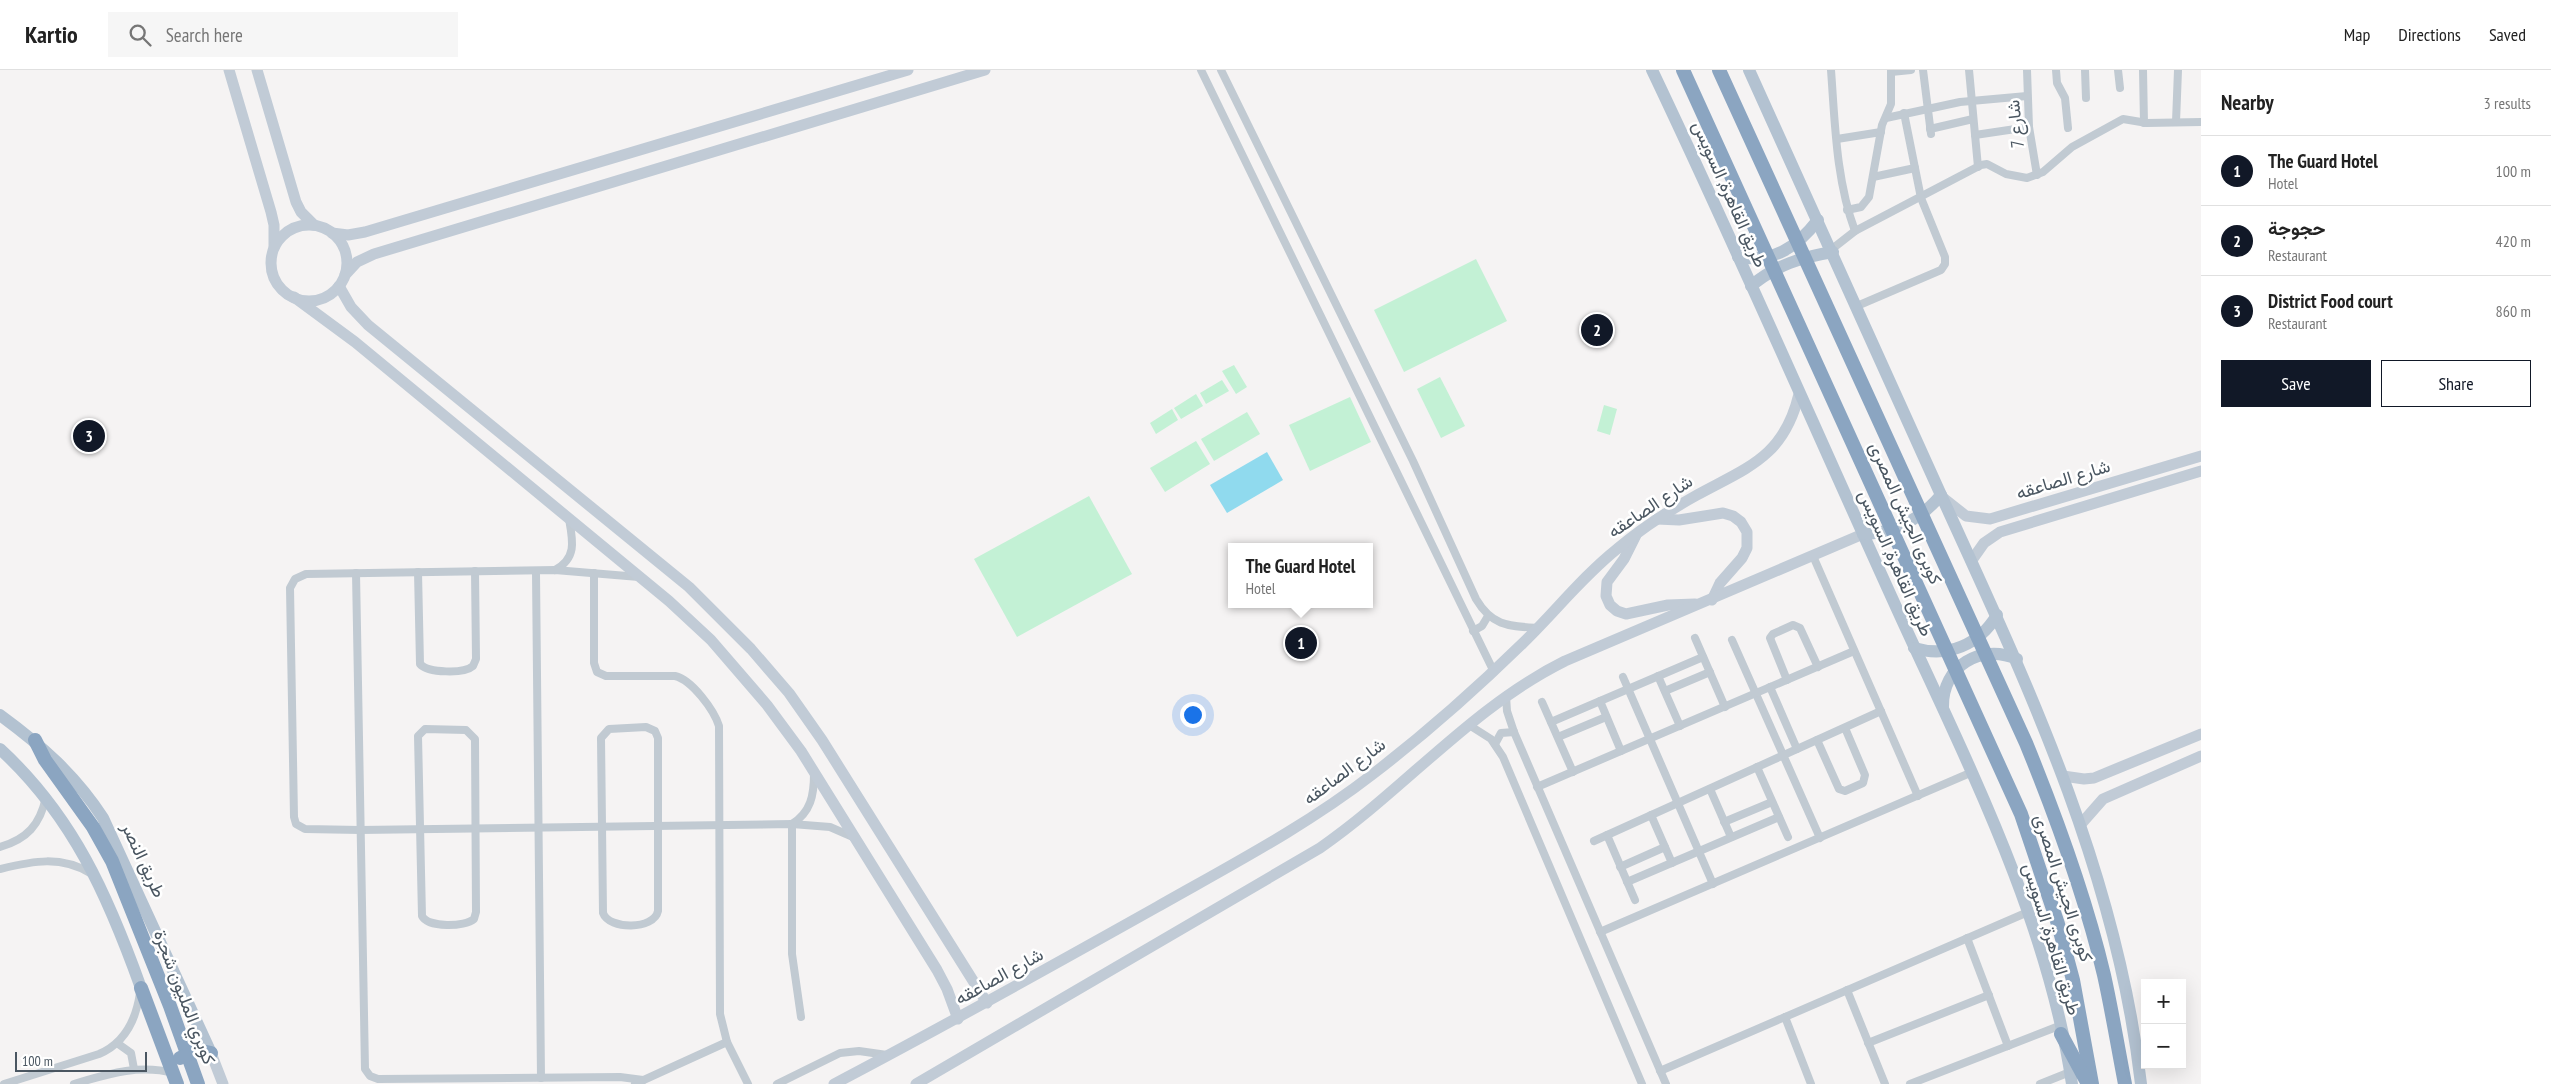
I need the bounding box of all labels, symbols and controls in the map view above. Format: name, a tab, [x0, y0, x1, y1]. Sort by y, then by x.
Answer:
search box	[108, 12, 458, 57]
text: Kartio	[25, 19, 78, 50]
icon: search	[126, 21, 154, 49]
text: Search here	[166, 23, 243, 47]
text: Map	[2344, 23, 2370, 46]
text: Directions	[2398, 23, 2461, 46]
text: Saved	[2489, 23, 2526, 46]
text: Nearby	[2221, 89, 2274, 116]
text: 3 results	[2484, 93, 2531, 113]
street label: شارع 7	[2001, 99, 2030, 149]
street label: طريق القاهرة, السويس	[1687, 117, 1773, 271]
text: The Guard Hotel	[2268, 149, 2378, 173]
text: 1	[2233, 161, 2241, 181]
text: 100 m	[2496, 161, 2531, 181]
text: Hotel	[2268, 173, 2298, 193]
text: حجوجة	[2268, 216, 2325, 240]
text: 2	[2233, 231, 2241, 251]
text: 420 m	[2496, 231, 2531, 251]
text: Restaurant	[2268, 245, 2327, 265]
text: District Food court	[2268, 289, 2393, 313]
text: 3	[2233, 301, 2241, 321]
text: 860 m	[2496, 301, 2531, 321]
pin: 2	[1581, 311, 1613, 349]
text: Restaurant	[2268, 313, 2327, 333]
button: Save	[2221, 360, 2371, 407]
button: Share	[2381, 360, 2531, 407]
pin: 3	[73, 417, 105, 455]
street label: كوبرى الجيش المصرى	[1864, 438, 1948, 588]
street label: شارع الصاعقه	[2013, 454, 2113, 505]
street label: شارع الصاعقه	[1603, 469, 1697, 544]
street label: طريق القاهرة, السويس	[1853, 486, 1939, 640]
popup	[1228, 543, 1373, 608]
text: The Guard Hotel	[1246, 554, 1355, 578]
text: Hotel	[1246, 578, 1276, 598]
pin: 1	[1285, 624, 1317, 662]
your location	[1180, 702, 1206, 728]
street label: شارع الصاعقه	[1298, 733, 1390, 810]
street label: كوبرى الجيش المصرى	[2029, 811, 2099, 965]
street label: طريق النصر	[116, 818, 171, 901]
street label: طريق القاهرة, السويس	[2018, 860, 2086, 1018]
street label: كوبري المليون شجرة	[145, 927, 221, 1069]
street label: شارع الصاعقه	[951, 942, 1048, 1011]
map controls	[2141, 979, 2186, 1069]
button: +	[2141, 979, 2186, 1024]
button: −	[2141, 1024, 2186, 1069]
scale bar	[15, 1049, 148, 1072]
text: 100 m	[22, 1052, 53, 1070]

